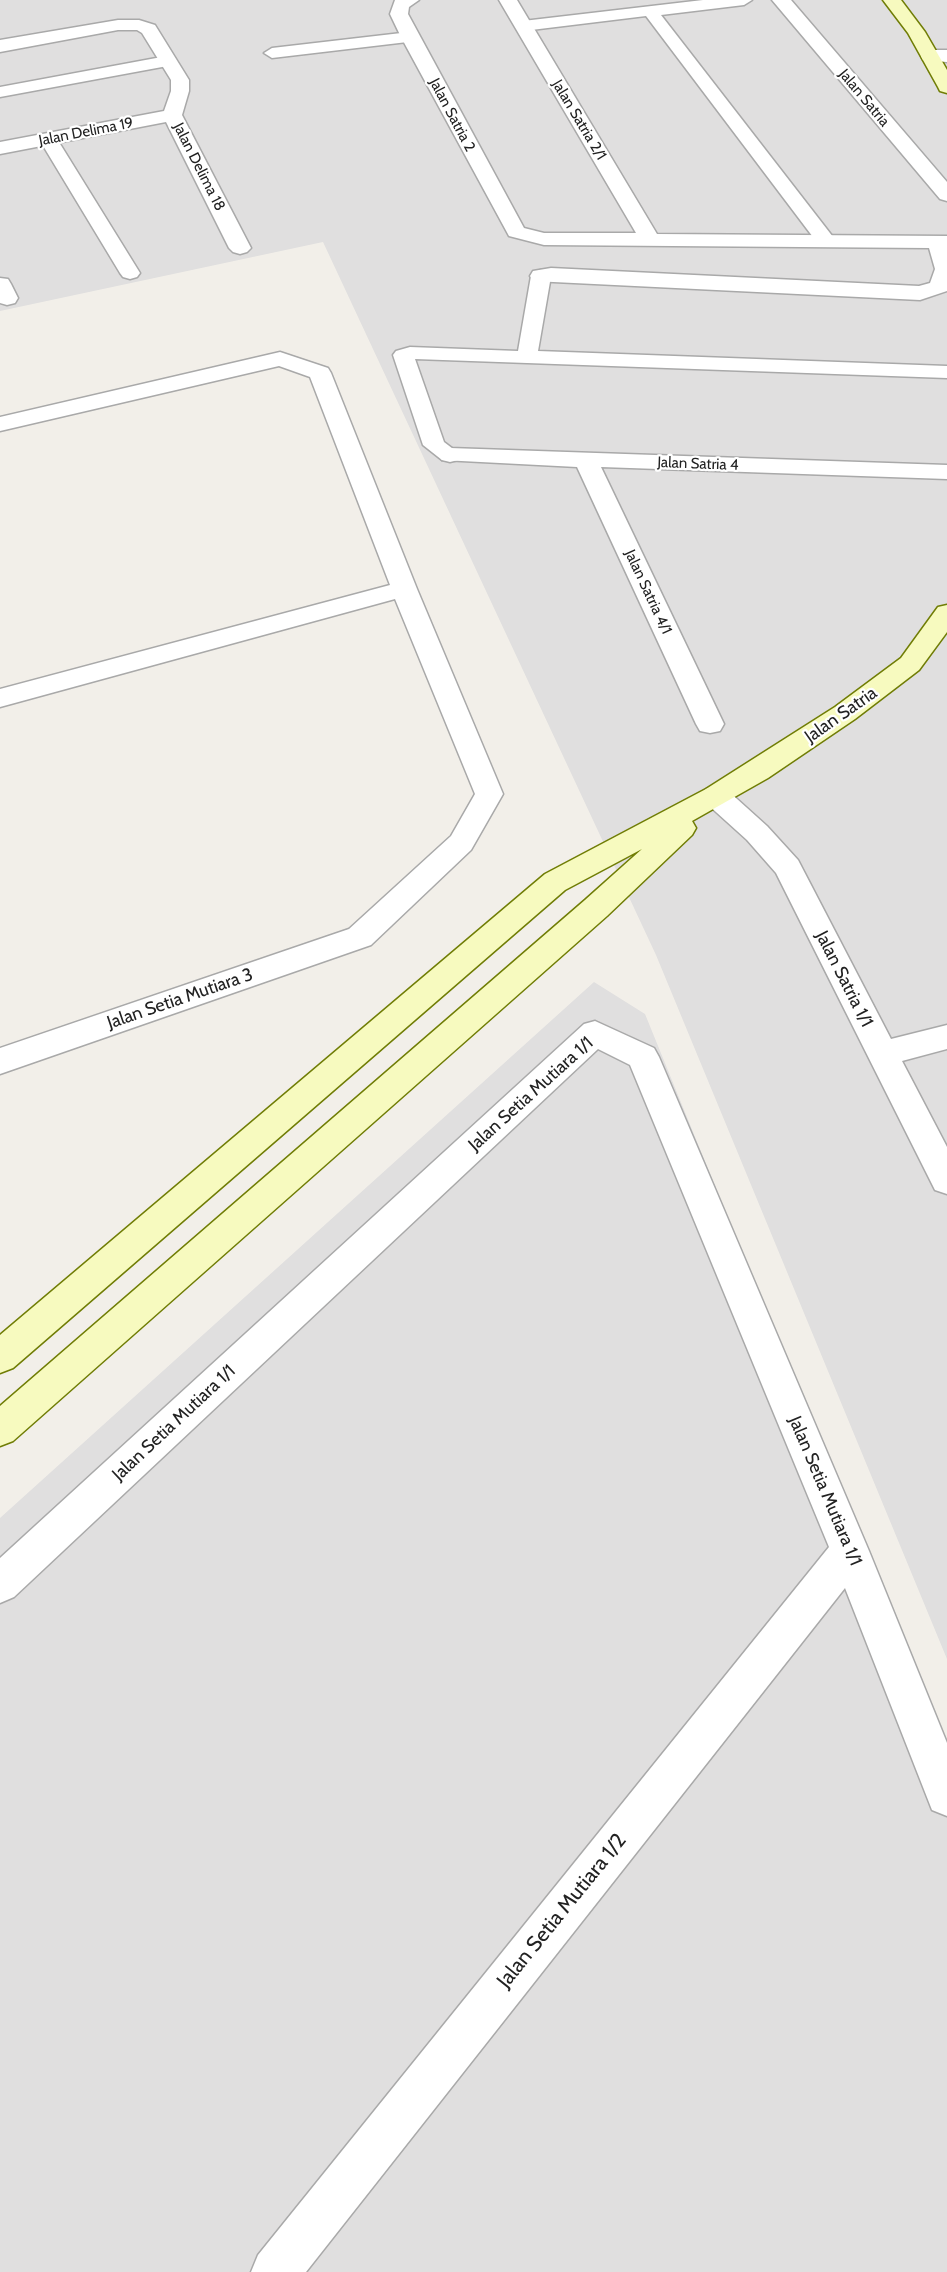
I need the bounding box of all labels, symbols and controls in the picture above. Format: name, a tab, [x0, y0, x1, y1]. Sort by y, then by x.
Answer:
street label: Jalan Satria	[835, 66, 893, 130]
street label: Jalan Satria 2	[425, 75, 479, 155]
street label: Jalan Satria 2/1	[548, 77, 610, 163]
street label: Jalan Delima 19	[37, 114, 135, 150]
street label: Jalan Delima 18	[169, 120, 229, 214]
street label: Jalan Satria 4	[657, 454, 739, 474]
street label: Jalan Satria 4/1	[621, 547, 675, 637]
street label: Jalan Satria	[801, 682, 881, 748]
street label: Jalan Satria 1/1	[811, 927, 877, 1031]
street label: Jalan Setia Mutiara 3	[104, 964, 256, 1034]
street label: Jalan Setia Mutiara 1/1	[464, 1032, 598, 1156]
street label: Jalan Setia Mutiara 1/1	[108, 1360, 240, 1486]
street label: Jalan Setia Mutiara 1/1	[784, 1413, 866, 1569]
street label: Jalan Setia Mutiara 1/2	[492, 1829, 632, 1993]

